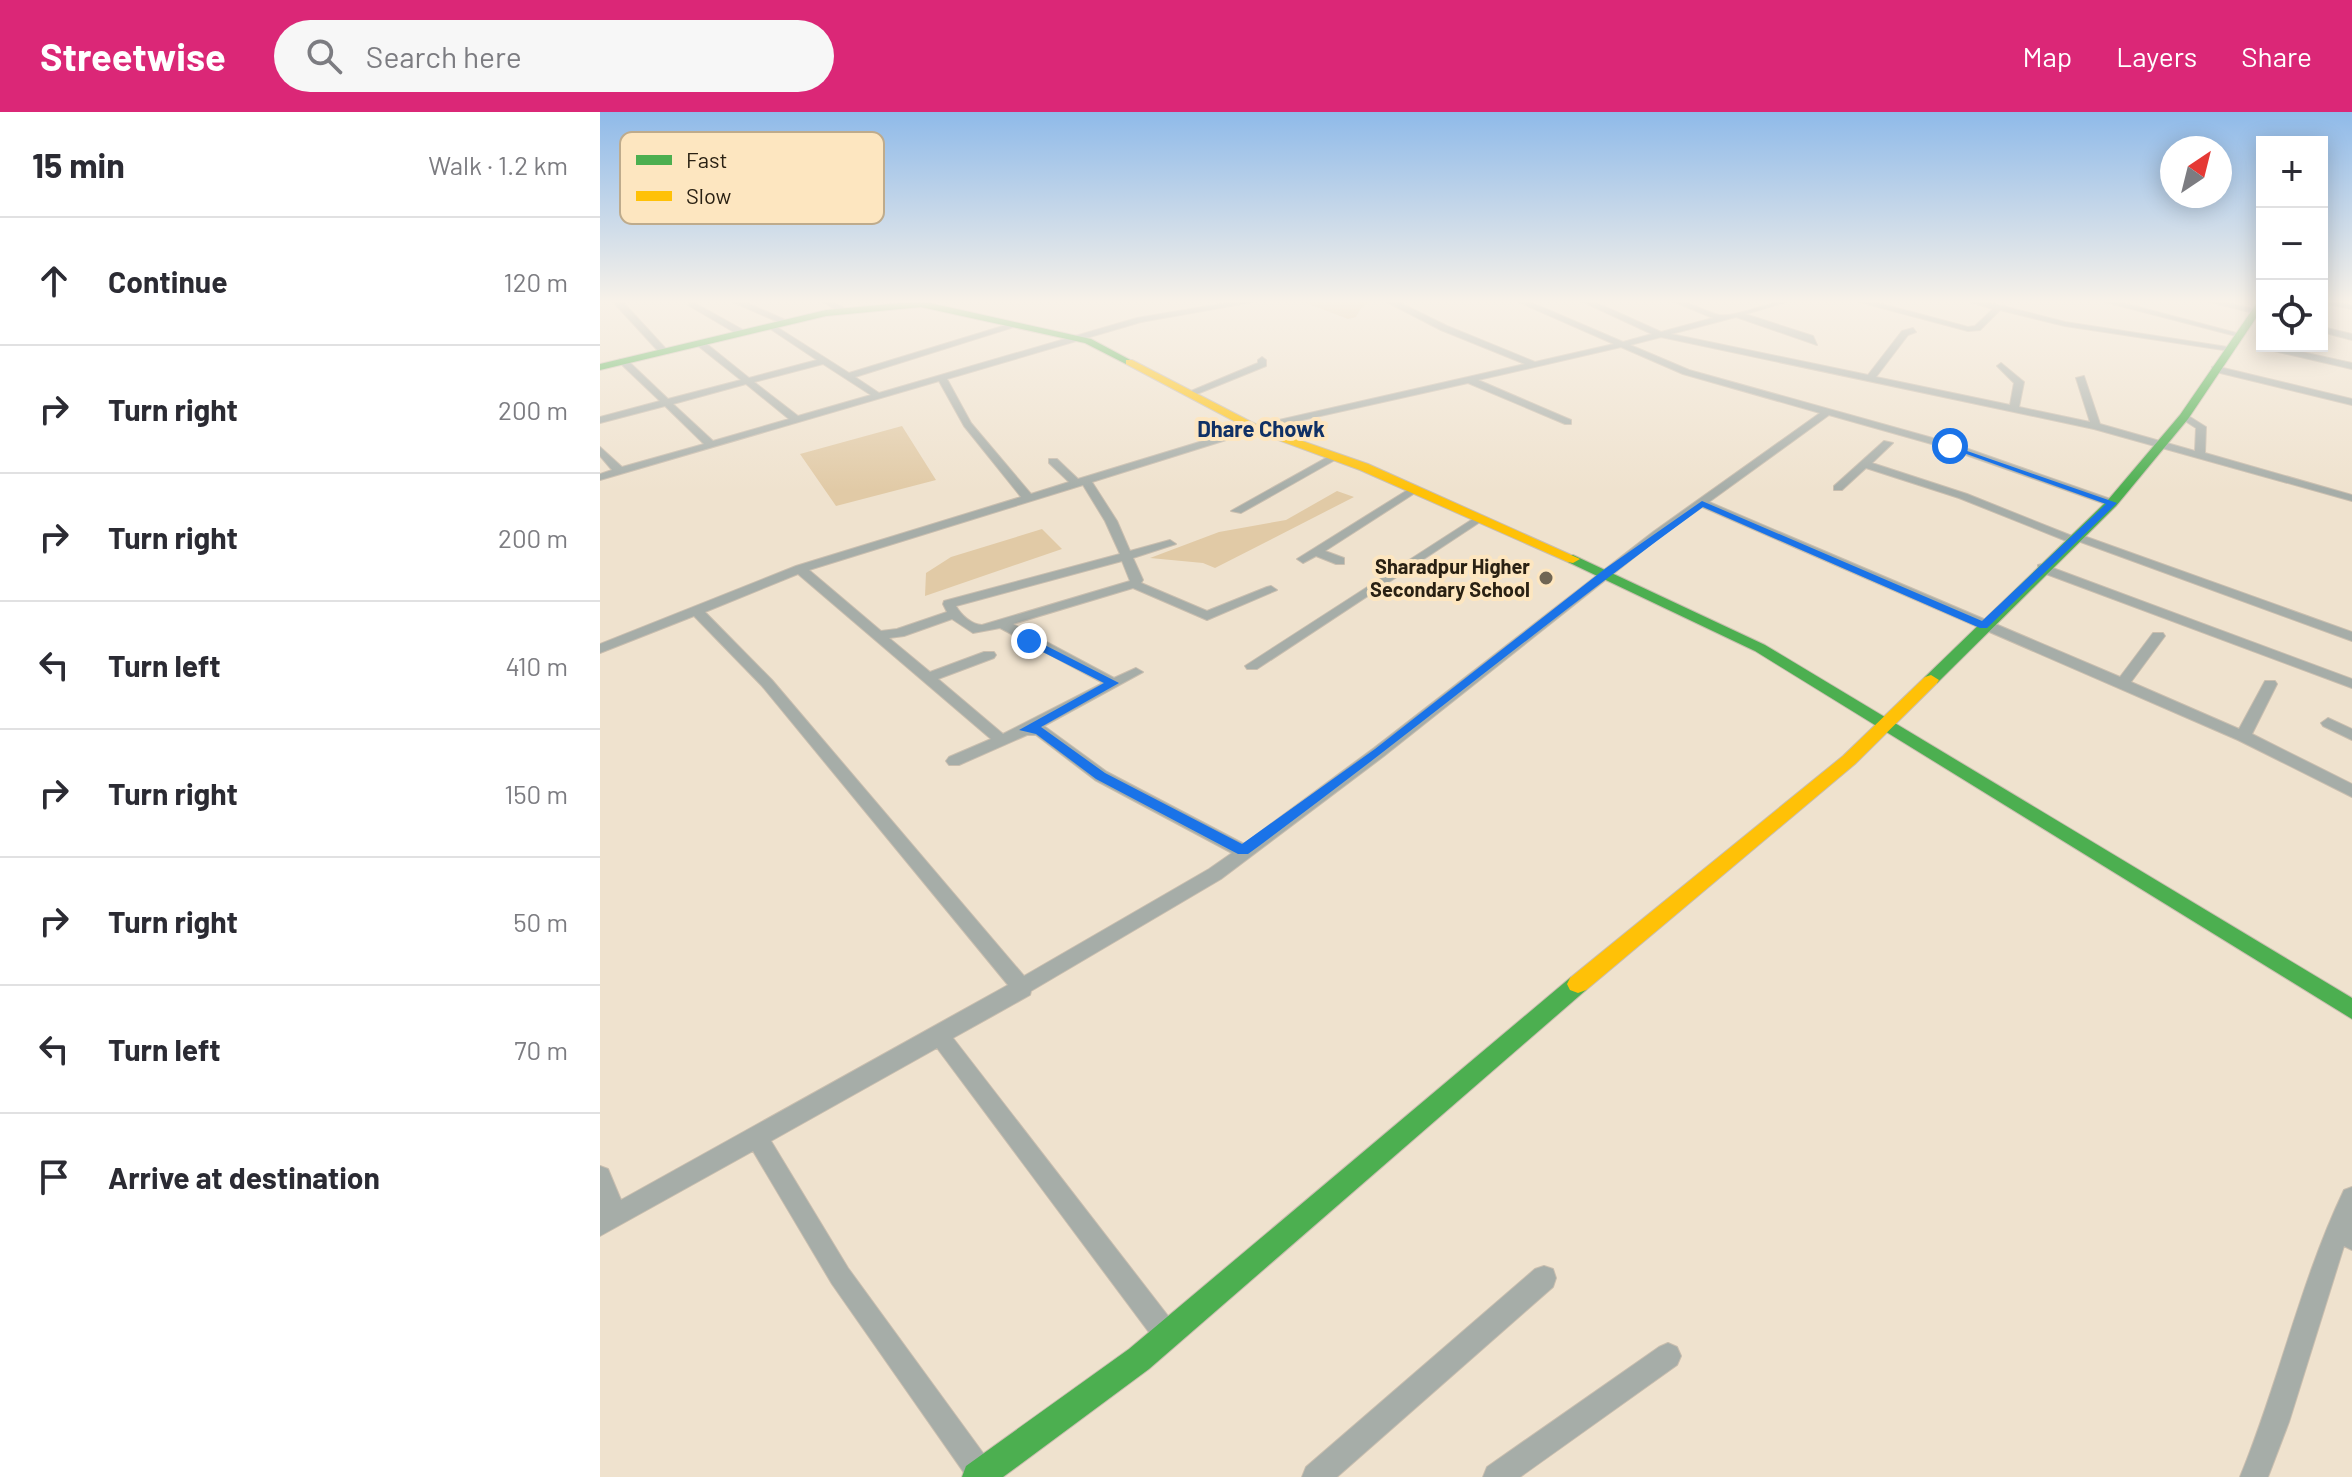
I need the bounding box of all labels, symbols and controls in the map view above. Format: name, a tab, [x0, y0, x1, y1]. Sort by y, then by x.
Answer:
search box	[274, 20, 834, 92]
text: Streetwise	[40, 33, 226, 79]
icon: search	[302, 34, 346, 78]
text: Search here	[366, 38, 522, 74]
text: Map	[2022, 39, 2072, 73]
text: Layers	[2116, 39, 2197, 73]
text: Share	[2241, 39, 2312, 73]
legend	[620, 132, 884, 224]
north arrow	[2160, 136, 2232, 208]
map controls	[2256, 136, 2328, 352]
button: +	[2256, 136, 2328, 208]
text: 15 min	[32, 144, 125, 185]
text: Fast	[686, 146, 728, 172]
text: Walk · 1.2 km	[428, 149, 568, 180]
text: Slow	[686, 182, 731, 208]
button: −	[2256, 208, 2328, 280]
icon: ahead	[32, 259, 76, 303]
text: Continue	[108, 263, 228, 299]
text: 120 m	[504, 266, 568, 297]
button: locate	[2256, 280, 2328, 352]
icon: right	[32, 387, 76, 431]
text: Turn right	[108, 391, 238, 427]
text: 200 m	[498, 394, 568, 425]
district label: Dhare Chowk	[1197, 415, 1325, 441]
route start	[1932, 428, 1968, 464]
icon: right	[32, 515, 76, 559]
text: Turn right	[108, 519, 238, 555]
text: 200 m	[498, 522, 568, 553]
place label: Sharadpur Higher Secondary School	[1370, 554, 1530, 601]
marker: Sharadpur Higher Secondary School	[1537, 569, 1555, 587]
route end	[1011, 623, 1047, 659]
icon: left	[32, 643, 76, 687]
text: Turn left	[108, 647, 221, 683]
text: 410 m	[506, 650, 568, 681]
icon: right	[32, 771, 76, 815]
text: Turn right	[108, 775, 238, 811]
text: 150 m	[504, 778, 568, 809]
icon: right	[32, 899, 76, 943]
text: Turn right	[108, 903, 238, 939]
text: 50 m	[513, 906, 568, 937]
icon: left	[32, 1027, 76, 1071]
text: Turn left	[108, 1031, 221, 1067]
text: 70 m	[514, 1034, 568, 1065]
icon: arrive	[32, 1155, 76, 1199]
text: Arrive at destination	[108, 1159, 380, 1195]

